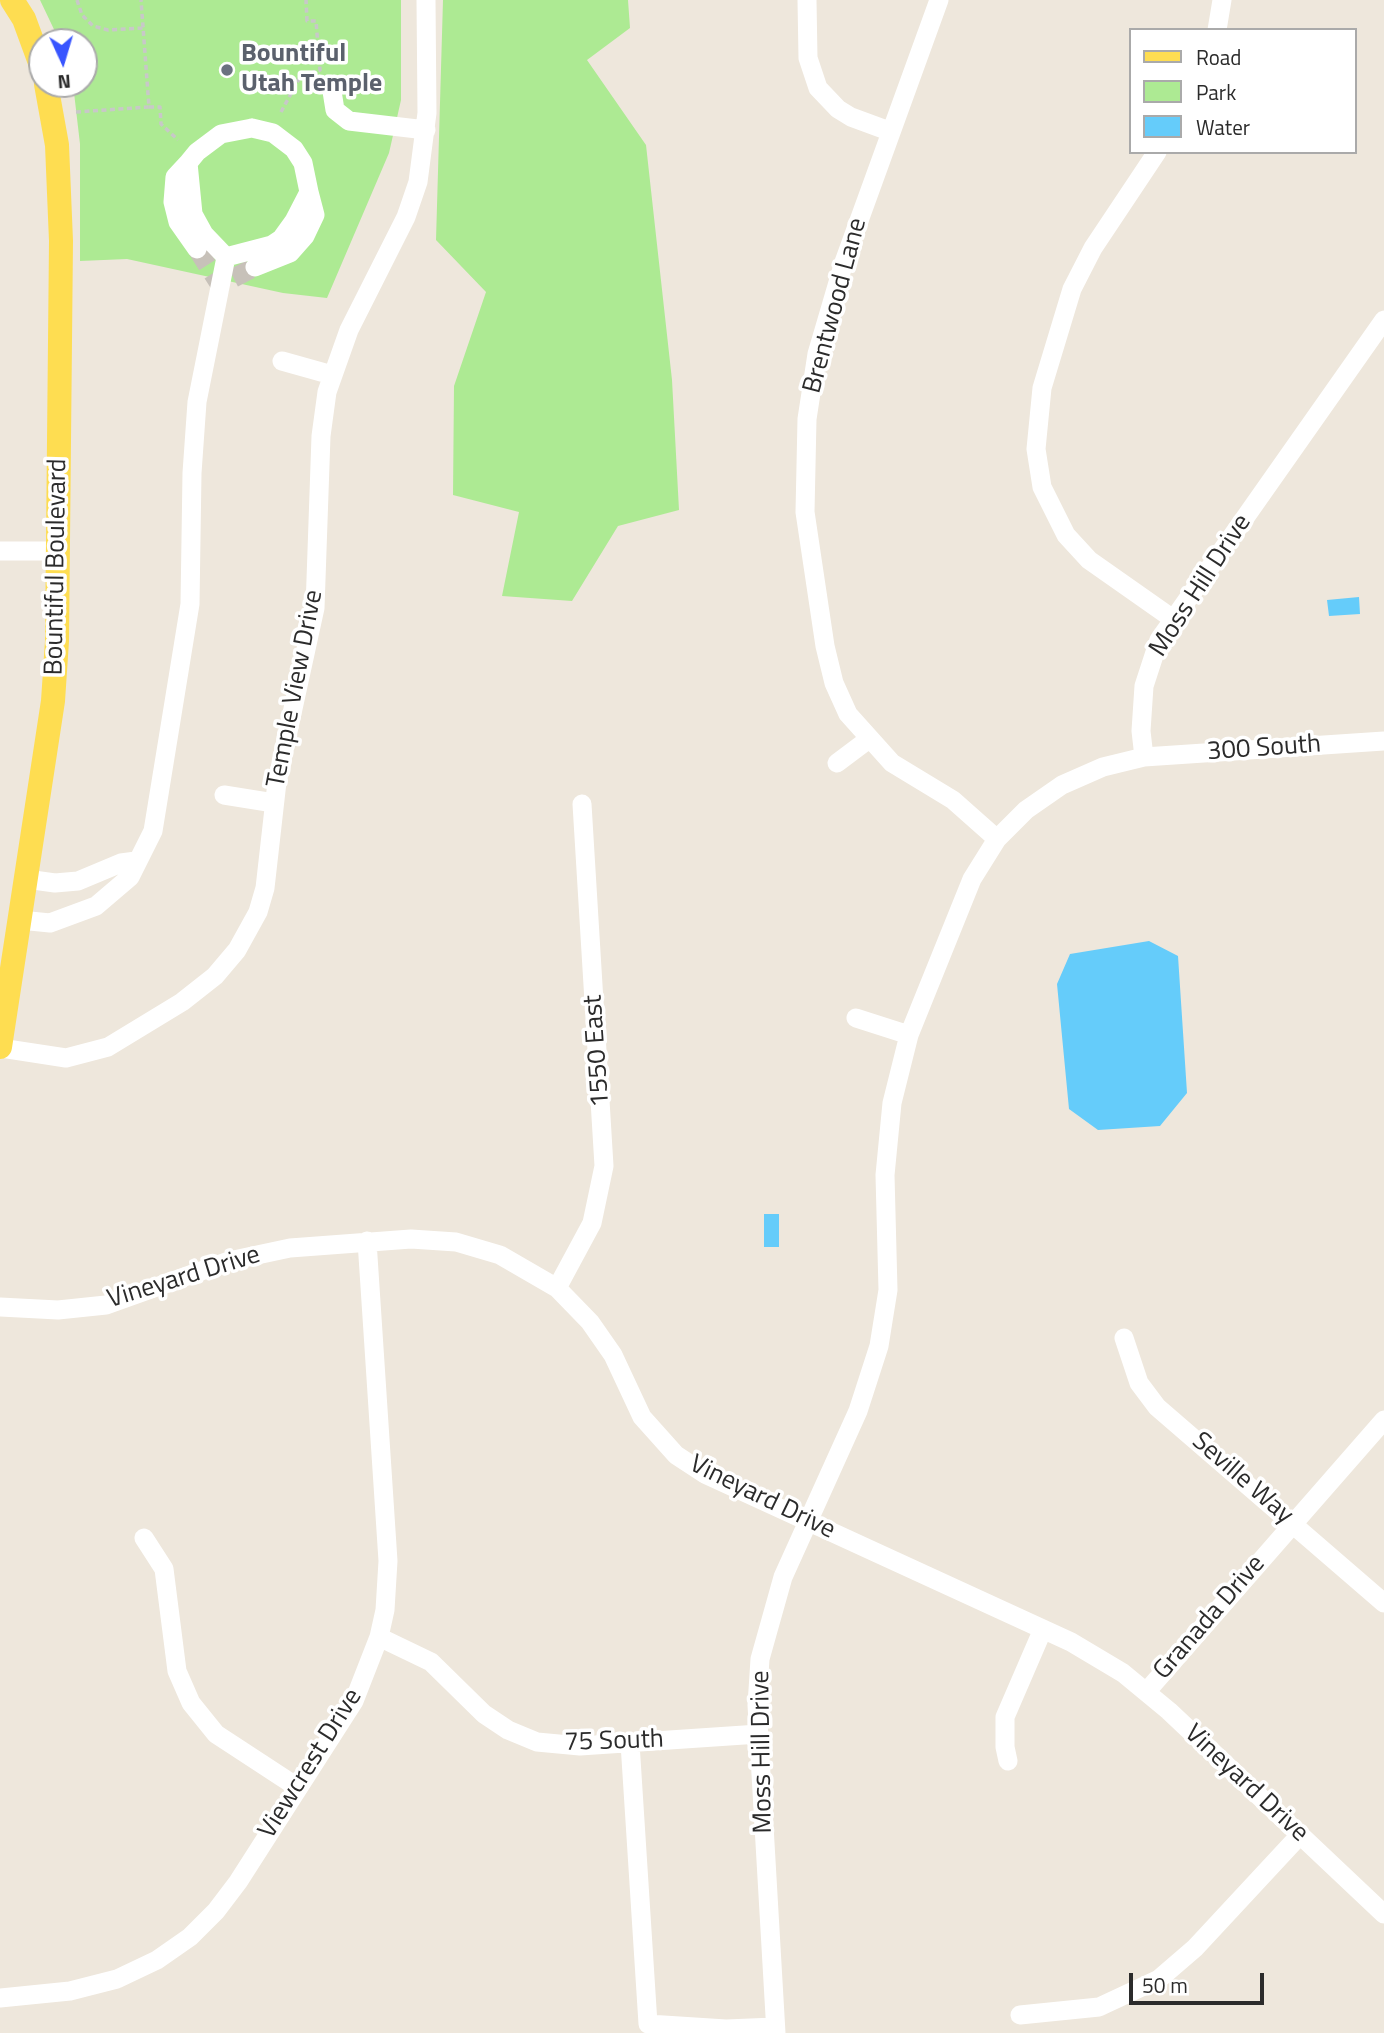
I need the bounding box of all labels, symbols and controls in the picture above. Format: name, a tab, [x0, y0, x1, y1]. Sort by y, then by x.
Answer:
north arrow	[28, 28, 98, 98]
legend	[1128, 28, 1356, 154]
place label: Bountiful Utah Temple	[241, 39, 382, 100]
text: Road	[1196, 41, 1241, 73]
marker: Bountiful Utah Temple	[219, 62, 235, 78]
text: N	[57, 68, 72, 97]
text: Park	[1196, 76, 1236, 108]
text: Water	[1196, 111, 1250, 143]
street label: Brentwood Lane	[798, 215, 874, 397]
street label: Bountiful Boulevard	[40, 458, 74, 676]
street label: Moss Hill Drive	[1143, 509, 1259, 663]
street label: Temple View Drive	[262, 587, 330, 791]
street label: 300 South	[1206, 729, 1322, 769]
street label: 1550 East	[579, 994, 617, 1108]
street label: Vineyard Drive	[104, 1240, 264, 1316]
street label: Seville Way	[1185, 1426, 1299, 1532]
street label: Vineyard Drive	[684, 1449, 840, 1547]
street label: Granada Drive	[1148, 1550, 1272, 1686]
street label: Moss Hill Drive	[746, 1670, 780, 1834]
street label: Viewcrest Drive	[253, 1683, 369, 1845]
street label: Vineyard Drive	[1178, 1719, 1314, 1849]
street label: 75 South	[564, 1725, 664, 1759]
scale bar	[1132, 1960, 1267, 2004]
text: 50 m	[1142, 1969, 1188, 2001]

